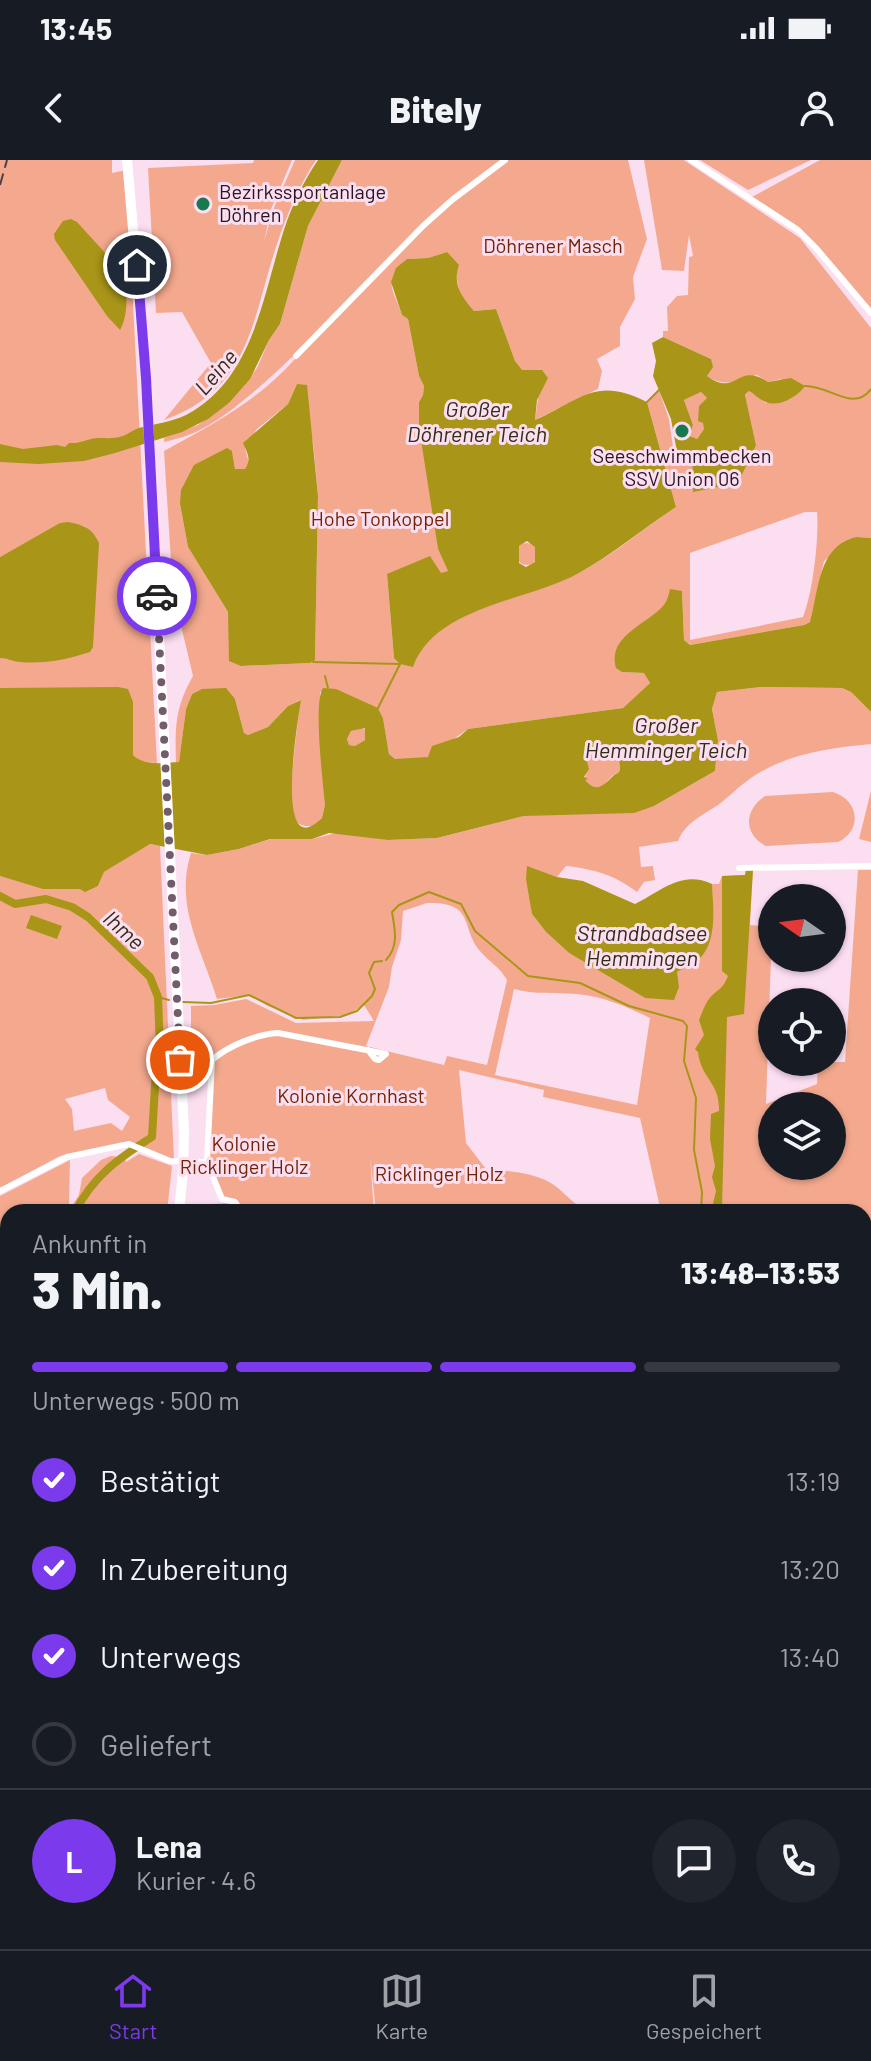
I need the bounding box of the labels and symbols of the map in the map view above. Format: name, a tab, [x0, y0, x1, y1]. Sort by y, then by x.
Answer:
place label: Bezirkssportanlage Döhren	[219, 179, 386, 226]
marker: Bezirkssportanlage Döhren	[194, 195, 212, 213]
pin	[103, 231, 171, 299]
park label: Döhrener Masch	[483, 233, 623, 257]
water label: Leine	[188, 343, 242, 399]
water label: Großer Döhrener Teich	[407, 395, 547, 446]
marker: Seeschwimmbecken SSV Union 06	[673, 422, 691, 440]
place label: Seeschwimmbecken SSV Union 06	[593, 443, 771, 490]
park label: Hohe Tonkoppel	[311, 506, 449, 530]
courier	[117, 556, 197, 636]
water label: Großer Hemminger Teich	[585, 711, 747, 762]
north arrow	[758, 884, 846, 972]
water label: Ihme	[99, 904, 150, 954]
water label: Strandbadsee Hemmingen	[577, 919, 707, 970]
pin	[146, 1026, 214, 1094]
park label: Kolonie Kornhast	[277, 1083, 425, 1107]
park label: Kolonie Ricklinger Holz	[180, 1131, 308, 1178]
park label: Ricklinger Holz	[375, 1161, 503, 1185]

